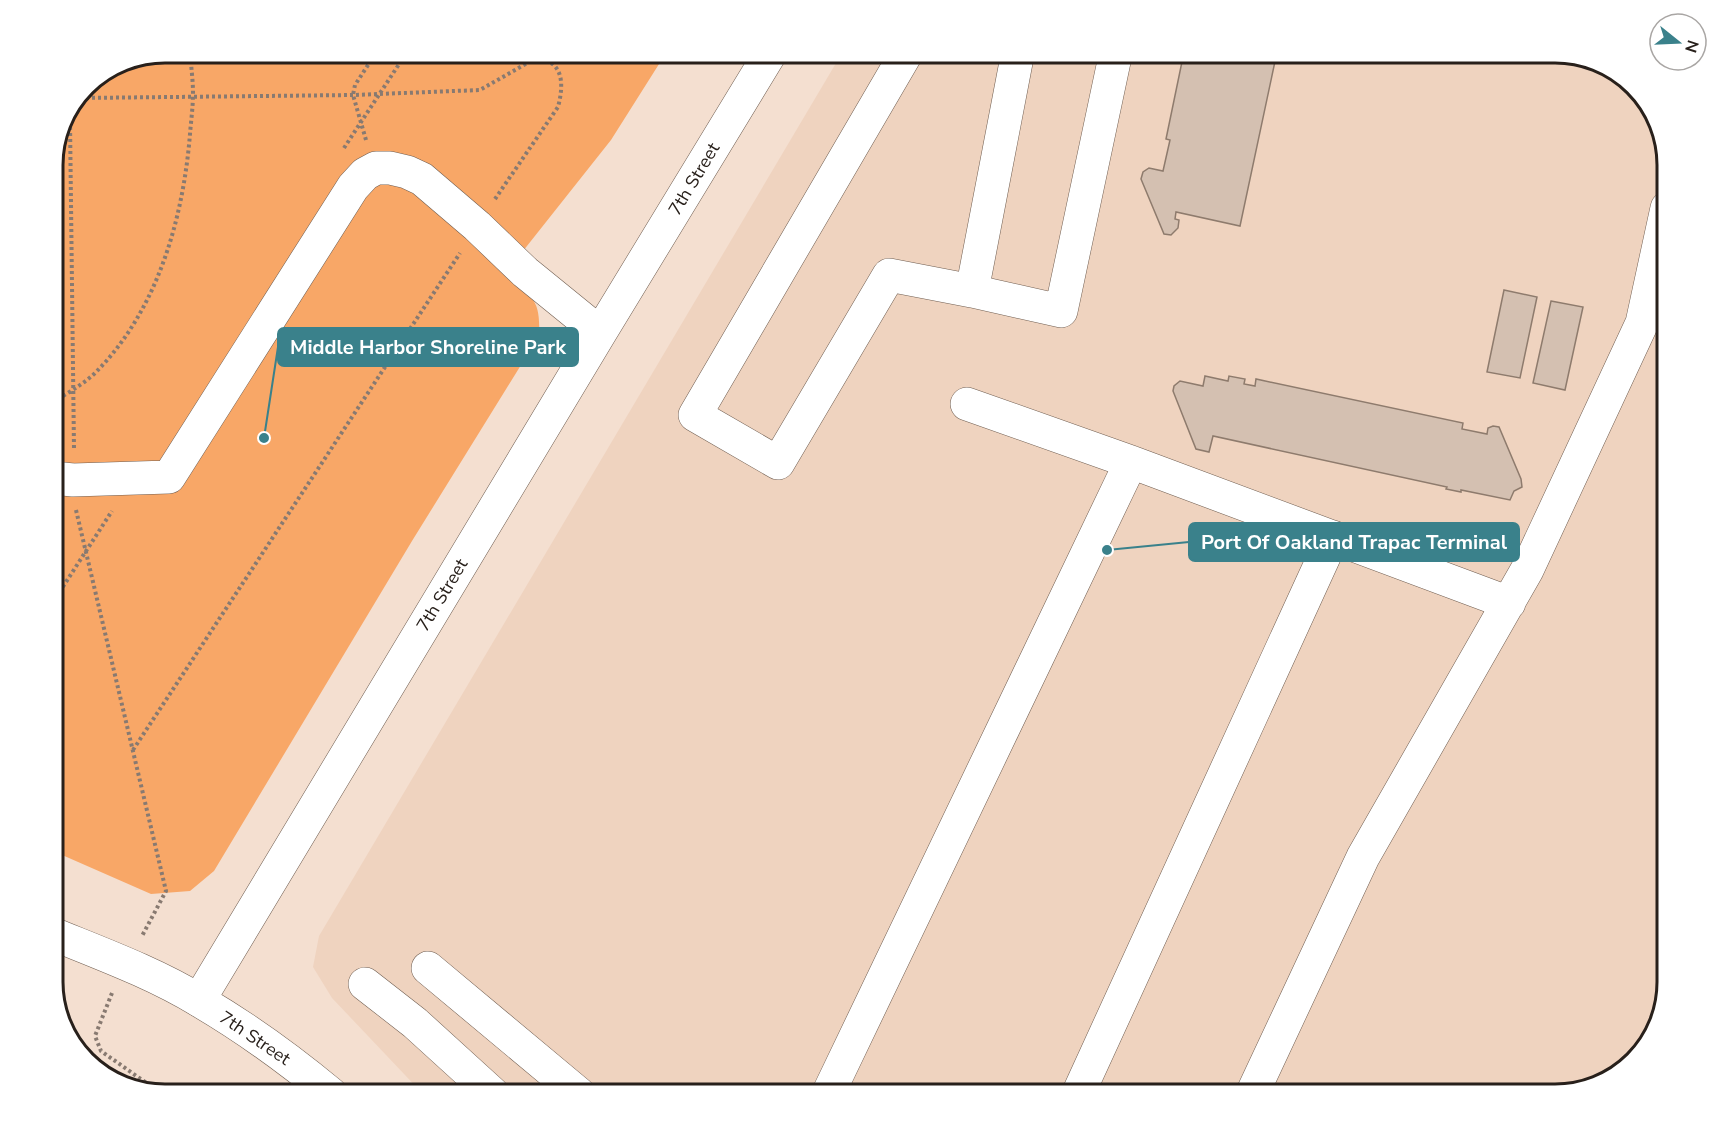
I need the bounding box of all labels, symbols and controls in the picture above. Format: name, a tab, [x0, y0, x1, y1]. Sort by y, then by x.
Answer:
north arrow	[1648, 12, 1708, 72]
text: N	[1679, 37, 1704, 55]
street label: 7th Street	[663, 137, 726, 220]
callout: Middle Harbor Shoreline Park	[278, 328, 578, 366]
text: Middle Harbor Shoreline Park	[290, 334, 567, 361]
callout: Port Of Oakland Trapac Terminal	[1189, 523, 1519, 561]
text: Port Of Oakland Trapac Terminal	[1201, 529, 1508, 556]
street label: 7th Street	[411, 553, 474, 636]
street label: 7th Street	[215, 1005, 296, 1071]

